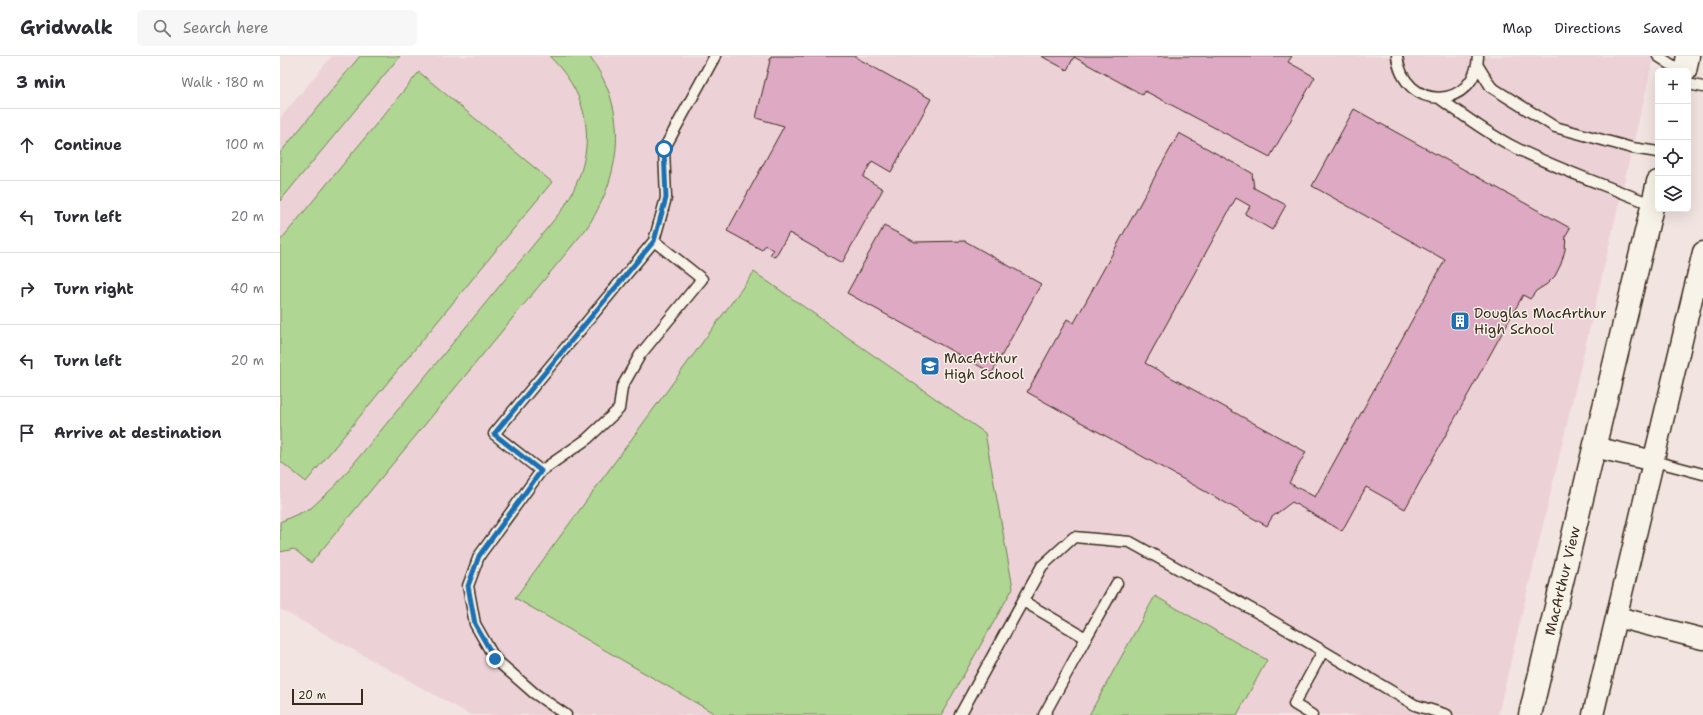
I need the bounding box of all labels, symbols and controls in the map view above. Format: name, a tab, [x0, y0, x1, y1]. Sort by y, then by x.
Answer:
search box	[137, 10, 417, 46]
text: Gridwalk	[20, 15, 113, 40]
icon: search	[151, 17, 173, 39]
text: Search here	[183, 18, 269, 38]
text: Map	[1503, 19, 1533, 37]
text: Directions	[1555, 19, 1621, 37]
text: Saved	[1643, 19, 1683, 37]
map controls	[1655, 68, 1691, 212]
button: +	[1655, 68, 1691, 104]
text: 3 min	[16, 71, 66, 93]
text: Walk · 180 m	[181, 74, 264, 91]
button: −	[1655, 104, 1691, 140]
icon: ahead	[16, 134, 38, 156]
text: Continue	[54, 135, 122, 155]
text: 100 m	[225, 136, 264, 153]
route start	[655, 140, 673, 158]
button: locate	[1655, 140, 1691, 176]
button: layers	[1655, 176, 1691, 212]
icon: left	[16, 206, 38, 228]
text: Turn left	[54, 207, 122, 227]
text: 20 m	[231, 208, 264, 225]
icon: right	[16, 278, 38, 300]
text: Turn right	[54, 279, 134, 299]
text: 40 m	[230, 280, 264, 297]
place label: Douglas MacArthur High School	[1474, 304, 1607, 338]
building icon: Douglas MacArthur High School	[1449, 310, 1471, 332]
place label: MacArthur High School	[944, 349, 1025, 383]
icon: left	[16, 350, 38, 372]
text: Turn left	[54, 351, 122, 371]
text: 20 m	[231, 352, 264, 369]
school or university icon: MacArthur High School	[919, 355, 941, 377]
icon: arrive	[16, 422, 38, 444]
text: Arrive at destination	[54, 423, 222, 443]
street label: MacArthur View	[1540, 524, 1584, 637]
route end	[486, 650, 504, 668]
scale bar	[292, 687, 363, 706]
text: 20 m	[298, 688, 326, 703]

